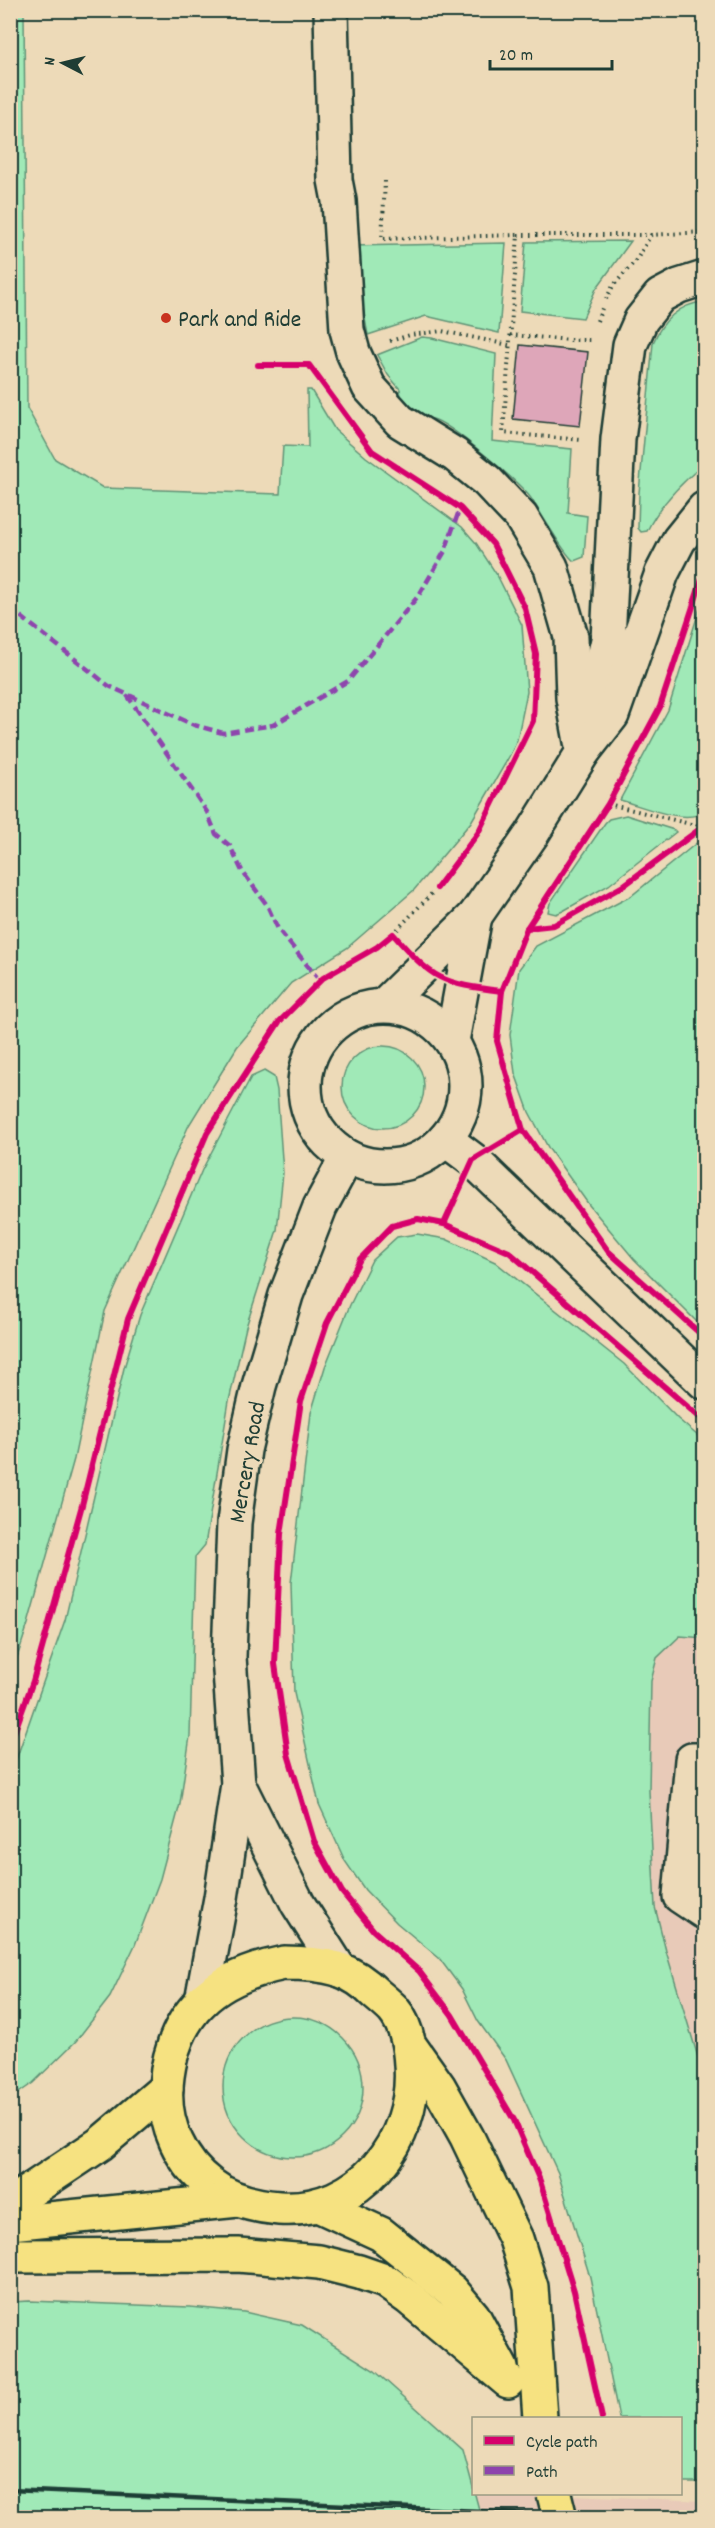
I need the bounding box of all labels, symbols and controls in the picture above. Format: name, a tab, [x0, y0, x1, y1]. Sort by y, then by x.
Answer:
north arrow	[33, 33, 93, 93]
scale bar	[490, 33, 612, 71]
text: 20 m	[499, 44, 533, 69]
text: N	[39, 56, 63, 67]
place label: Park and Ride	[178, 304, 301, 338]
marker: Park and Ride	[159, 311, 173, 325]
street label: Mercery Road	[222, 1399, 276, 1526]
legend	[472, 2417, 682, 2495]
text: Cycle path	[526, 2431, 597, 2456]
text: Path	[526, 2461, 558, 2486]

